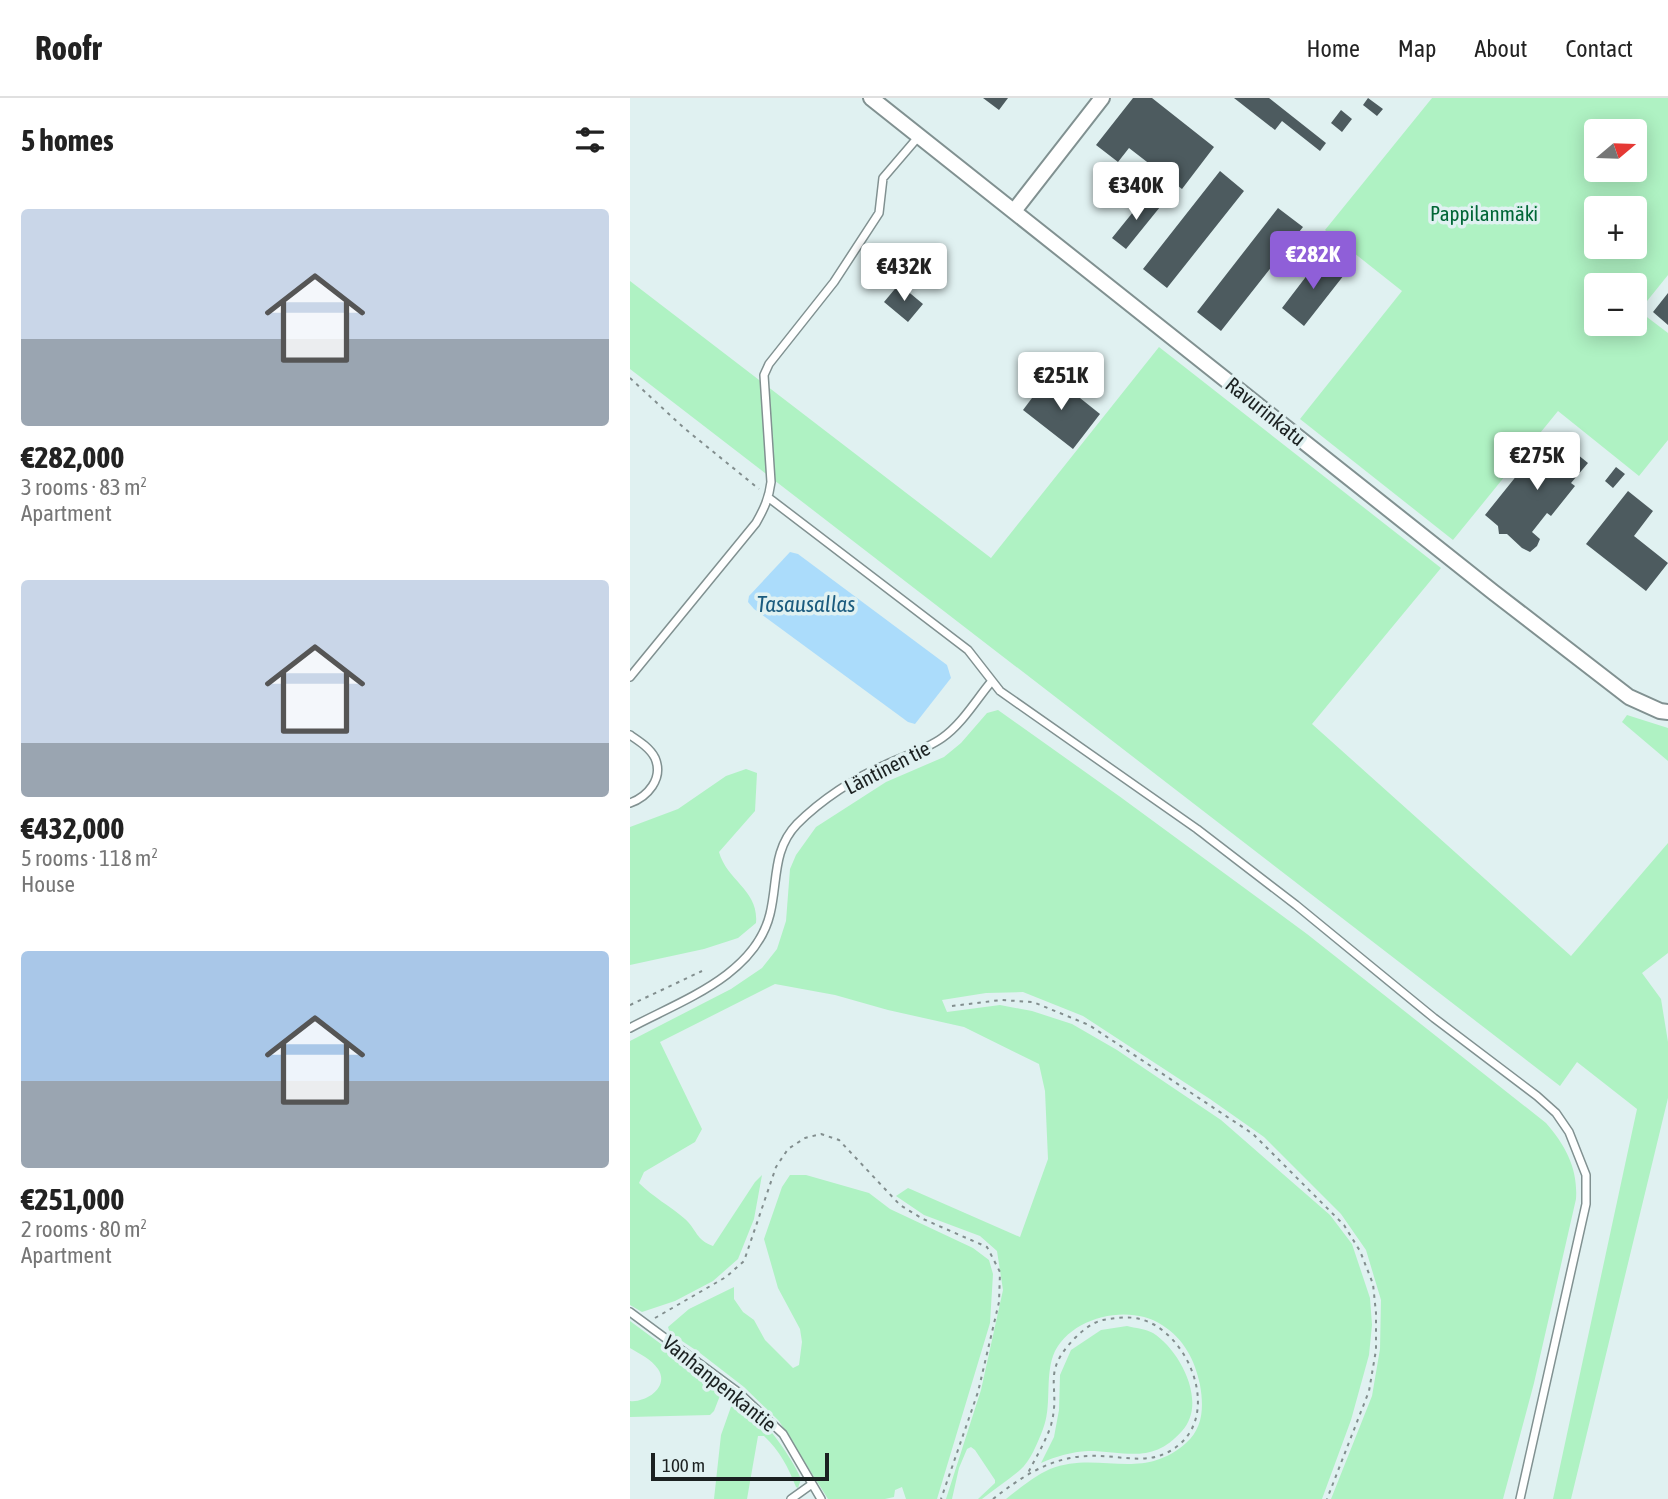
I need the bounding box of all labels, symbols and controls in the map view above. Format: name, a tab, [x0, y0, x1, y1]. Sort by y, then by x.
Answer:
text: Roofr	[35, 29, 101, 67]
text: Home	[1306, 35, 1360, 62]
text: Map	[1398, 35, 1436, 62]
text: About	[1474, 35, 1527, 62]
text: Contact	[1565, 35, 1633, 62]
north arrow	[1584, 119, 1647, 182]
map controls	[1584, 119, 1647, 336]
icon: filters	[571, 121, 609, 159]
text: 5 homes	[21, 123, 114, 157]
pin: €340K	[1087, 162, 1185, 222]
text: €340K	[1109, 172, 1163, 198]
button: +	[1584, 196, 1647, 259]
park label: Pappilanmäki	[1430, 201, 1538, 225]
pin: €282K	[1264, 232, 1362, 291]
text: €282K	[1286, 241, 1340, 267]
pin: €432K	[855, 244, 953, 303]
text: €432K	[877, 253, 931, 279]
icon: home	[252, 255, 378, 381]
button: −	[1584, 273, 1647, 336]
pin: €251K	[1012, 352, 1110, 412]
text: €251K	[1034, 362, 1088, 388]
street label: Ravurinkatu	[1221, 372, 1311, 450]
pin: €275K	[1488, 432, 1586, 492]
text: €282,000	[21, 440, 124, 474]
text: €275K	[1510, 442, 1564, 468]
text: 3 rooms · 83 m²	[21, 474, 147, 500]
text: Apartment	[21, 500, 112, 526]
water label: Tasausallas	[757, 591, 855, 617]
icon: home	[252, 626, 378, 752]
street label: Läntinen tie	[840, 735, 934, 799]
text: €432,000	[21, 811, 124, 845]
text: 5 rooms · 118 m²	[21, 845, 158, 871]
text: House	[21, 871, 75, 897]
icon: home	[252, 997, 378, 1123]
text: €251,000	[21, 1182, 124, 1216]
text: 2 rooms · 80 m²	[21, 1216, 147, 1242]
text: Apartment	[21, 1242, 112, 1268]
street label: Vanhanpenkantie	[658, 1330, 782, 1436]
scale bar	[651, 1450, 830, 1482]
text: 100 m	[662, 1454, 705, 1476]

